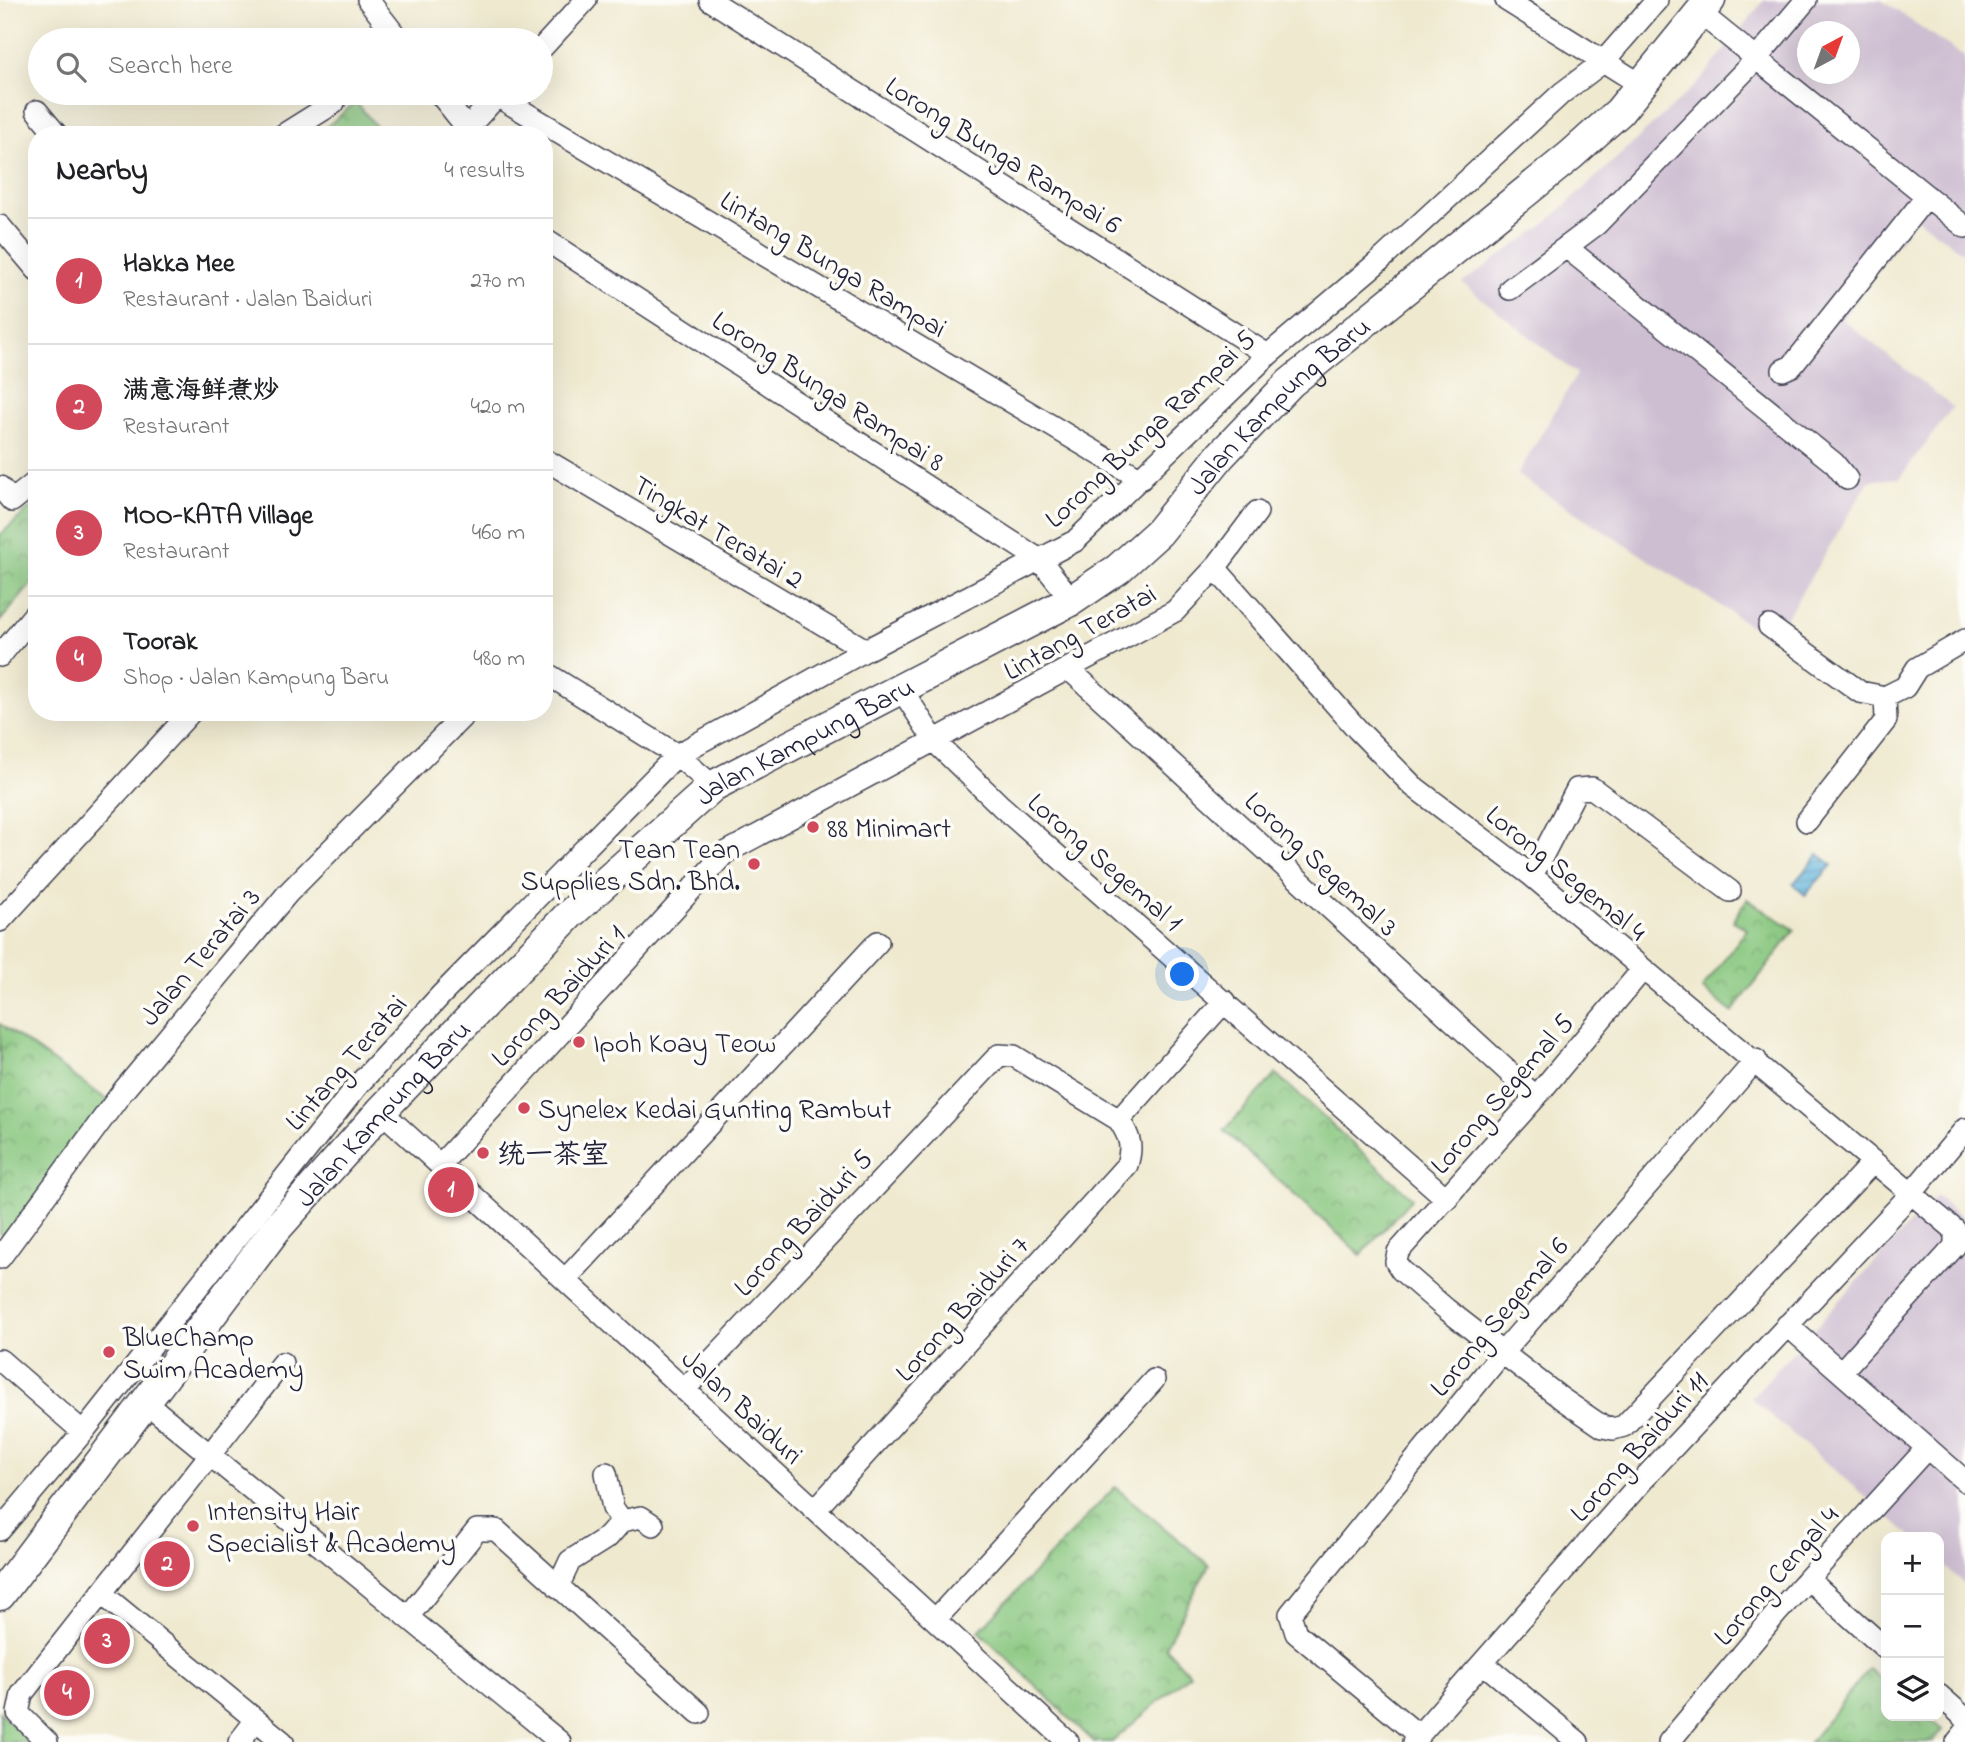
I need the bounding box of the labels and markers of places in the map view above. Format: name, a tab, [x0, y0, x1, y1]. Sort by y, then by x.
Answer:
place label: 88 Minimart	[827, 810, 951, 851]
marker: 88 Minimart	[805, 819, 821, 835]
place label: Tean Tean Supplies Sdn. Bhd.	[521, 831, 740, 904]
marker: Tean Tean Supplies Sdn. Bhd.	[746, 856, 762, 872]
place label: Ipoh Koay Teow	[593, 1025, 776, 1066]
marker: Ipoh Koay Teow	[571, 1034, 587, 1050]
place label: Synelex Kedai Gunting Rambut	[538, 1091, 891, 1132]
marker: Synelex Kedai Gunting Rambut	[516, 1100, 532, 1116]
place label: 统一茶室	[497, 1136, 609, 1177]
marker: 统一茶室	[475, 1145, 491, 1161]
pin: 1	[428, 1164, 474, 1216]
place label: BlueChamp Swim Academy	[122, 1319, 304, 1392]
marker: BlueChamp Swim Academy	[101, 1344, 117, 1360]
place label: Intensity Hair Specialist & Academy	[207, 1493, 456, 1566]
marker: Intensity Hair Specialist & Academy	[185, 1518, 201, 1534]
pin: 2	[144, 1538, 190, 1590]
pin: 3	[84, 1615, 130, 1667]
pin: 4	[44, 1667, 90, 1719]

